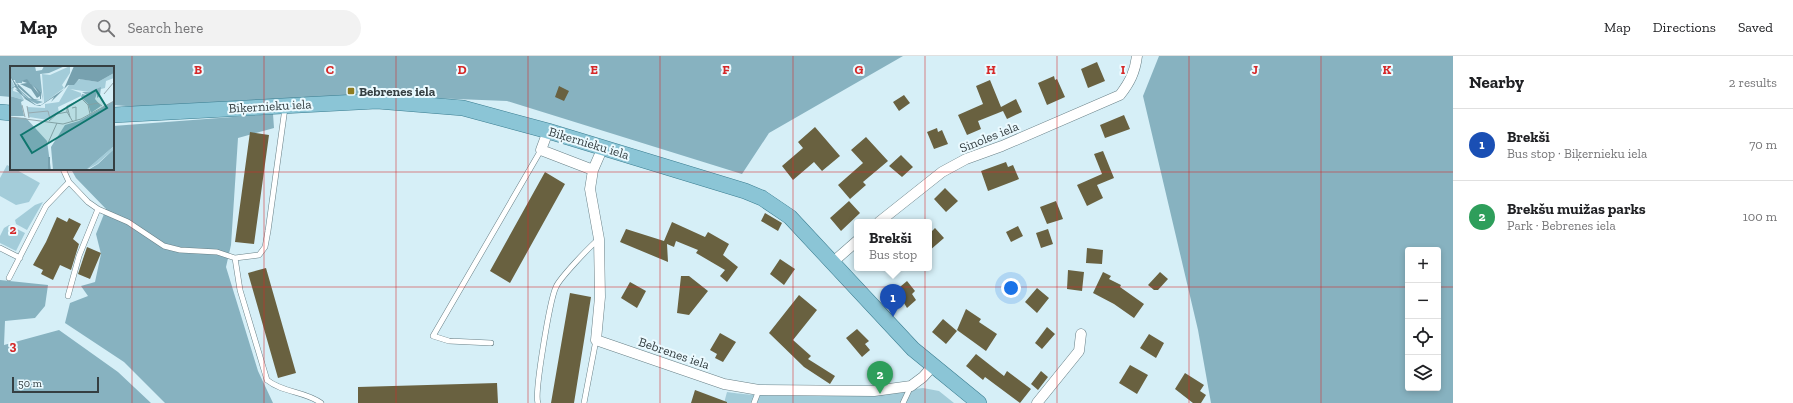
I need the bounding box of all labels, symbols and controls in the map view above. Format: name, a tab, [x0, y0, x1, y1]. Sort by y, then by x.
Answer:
search box	[81, 10, 361, 46]
text: Map	[20, 16, 57, 39]
icon: search	[95, 17, 117, 39]
text: Search here	[127, 19, 203, 37]
text: Map	[1604, 19, 1631, 36]
text: Directions	[1653, 19, 1716, 36]
text: Saved	[1738, 19, 1773, 36]
text: B	[194, 62, 202, 77]
text: C	[326, 62, 334, 77]
text: D	[457, 62, 467, 77]
text: E	[590, 62, 598, 77]
text: F	[722, 62, 730, 77]
text: G	[855, 62, 864, 77]
text: H	[986, 62, 996, 77]
text: I	[1121, 62, 1126, 77]
text: J	[1252, 62, 1258, 77]
text: K	[1383, 62, 1392, 77]
inset map	[10, 66, 114, 170]
text: Nearby	[1469, 72, 1524, 92]
text: 2 results	[1729, 75, 1777, 90]
place label: Bebrenes iela	[359, 84, 436, 99]
marker: Bebrenes iela	[346, 86, 356, 96]
street label: Biķernieku iela	[228, 96, 313, 116]
street label: Sinoles iela	[957, 118, 1021, 156]
street label: Biķernieku iela	[547, 124, 632, 163]
text: Brekši	[1507, 128, 1550, 146]
text: 1	[1479, 137, 1485, 152]
text: 70 m	[1749, 137, 1777, 152]
text: Bus stop · Biķernieku iela	[1507, 146, 1647, 161]
text: Brekšu muižas parks	[1507, 200, 1646, 218]
text: 2	[1479, 209, 1485, 224]
text: 100 m	[1743, 209, 1777, 224]
text: Park · Bebrenes iela	[1507, 218, 1616, 233]
popup	[854, 219, 932, 271]
text: 2	[10, 222, 17, 237]
text: Brekši	[869, 229, 912, 247]
text: Bus stop	[869, 247, 917, 262]
map controls	[1405, 247, 1441, 391]
button: +	[1405, 247, 1441, 283]
your location	[1001, 278, 1021, 298]
button: −	[1405, 283, 1441, 319]
pin: 1	[880, 284, 906, 317]
button: locate	[1405, 319, 1441, 355]
street label: Bebrenes iela	[636, 334, 712, 372]
text: 3	[10, 338, 17, 353]
button: layers	[1405, 355, 1441, 391]
pin: 2	[867, 361, 893, 394]
scale bar	[12, 375, 99, 394]
text: 50 m	[18, 377, 42, 390]

